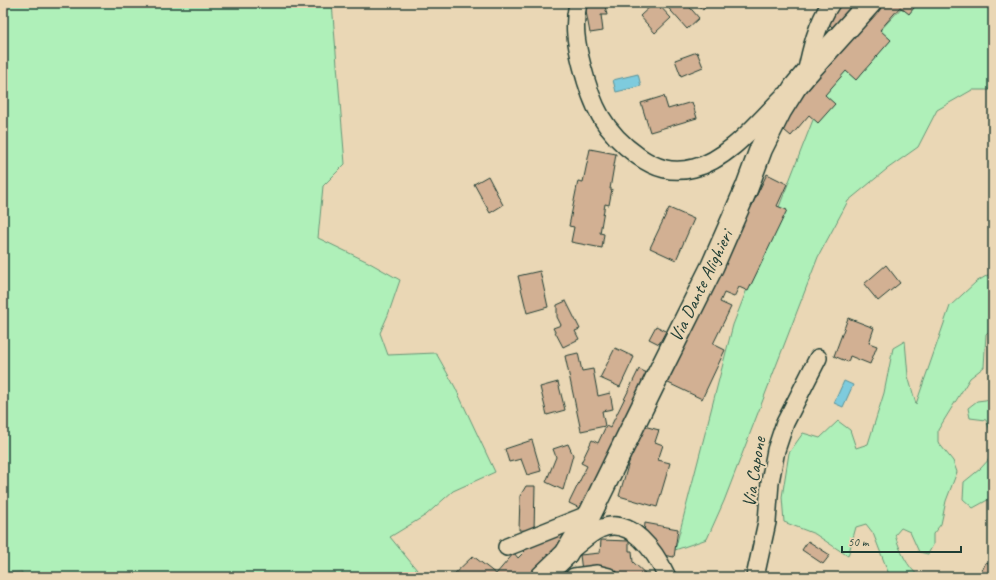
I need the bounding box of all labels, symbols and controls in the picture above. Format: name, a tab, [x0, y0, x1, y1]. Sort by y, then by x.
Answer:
street label: Via Dante Alighieri	[664, 224, 739, 346]
street label: Via Capone	[737, 433, 772, 509]
scale bar	[842, 528, 961, 554]
text: 50 m	[848, 534, 870, 550]

